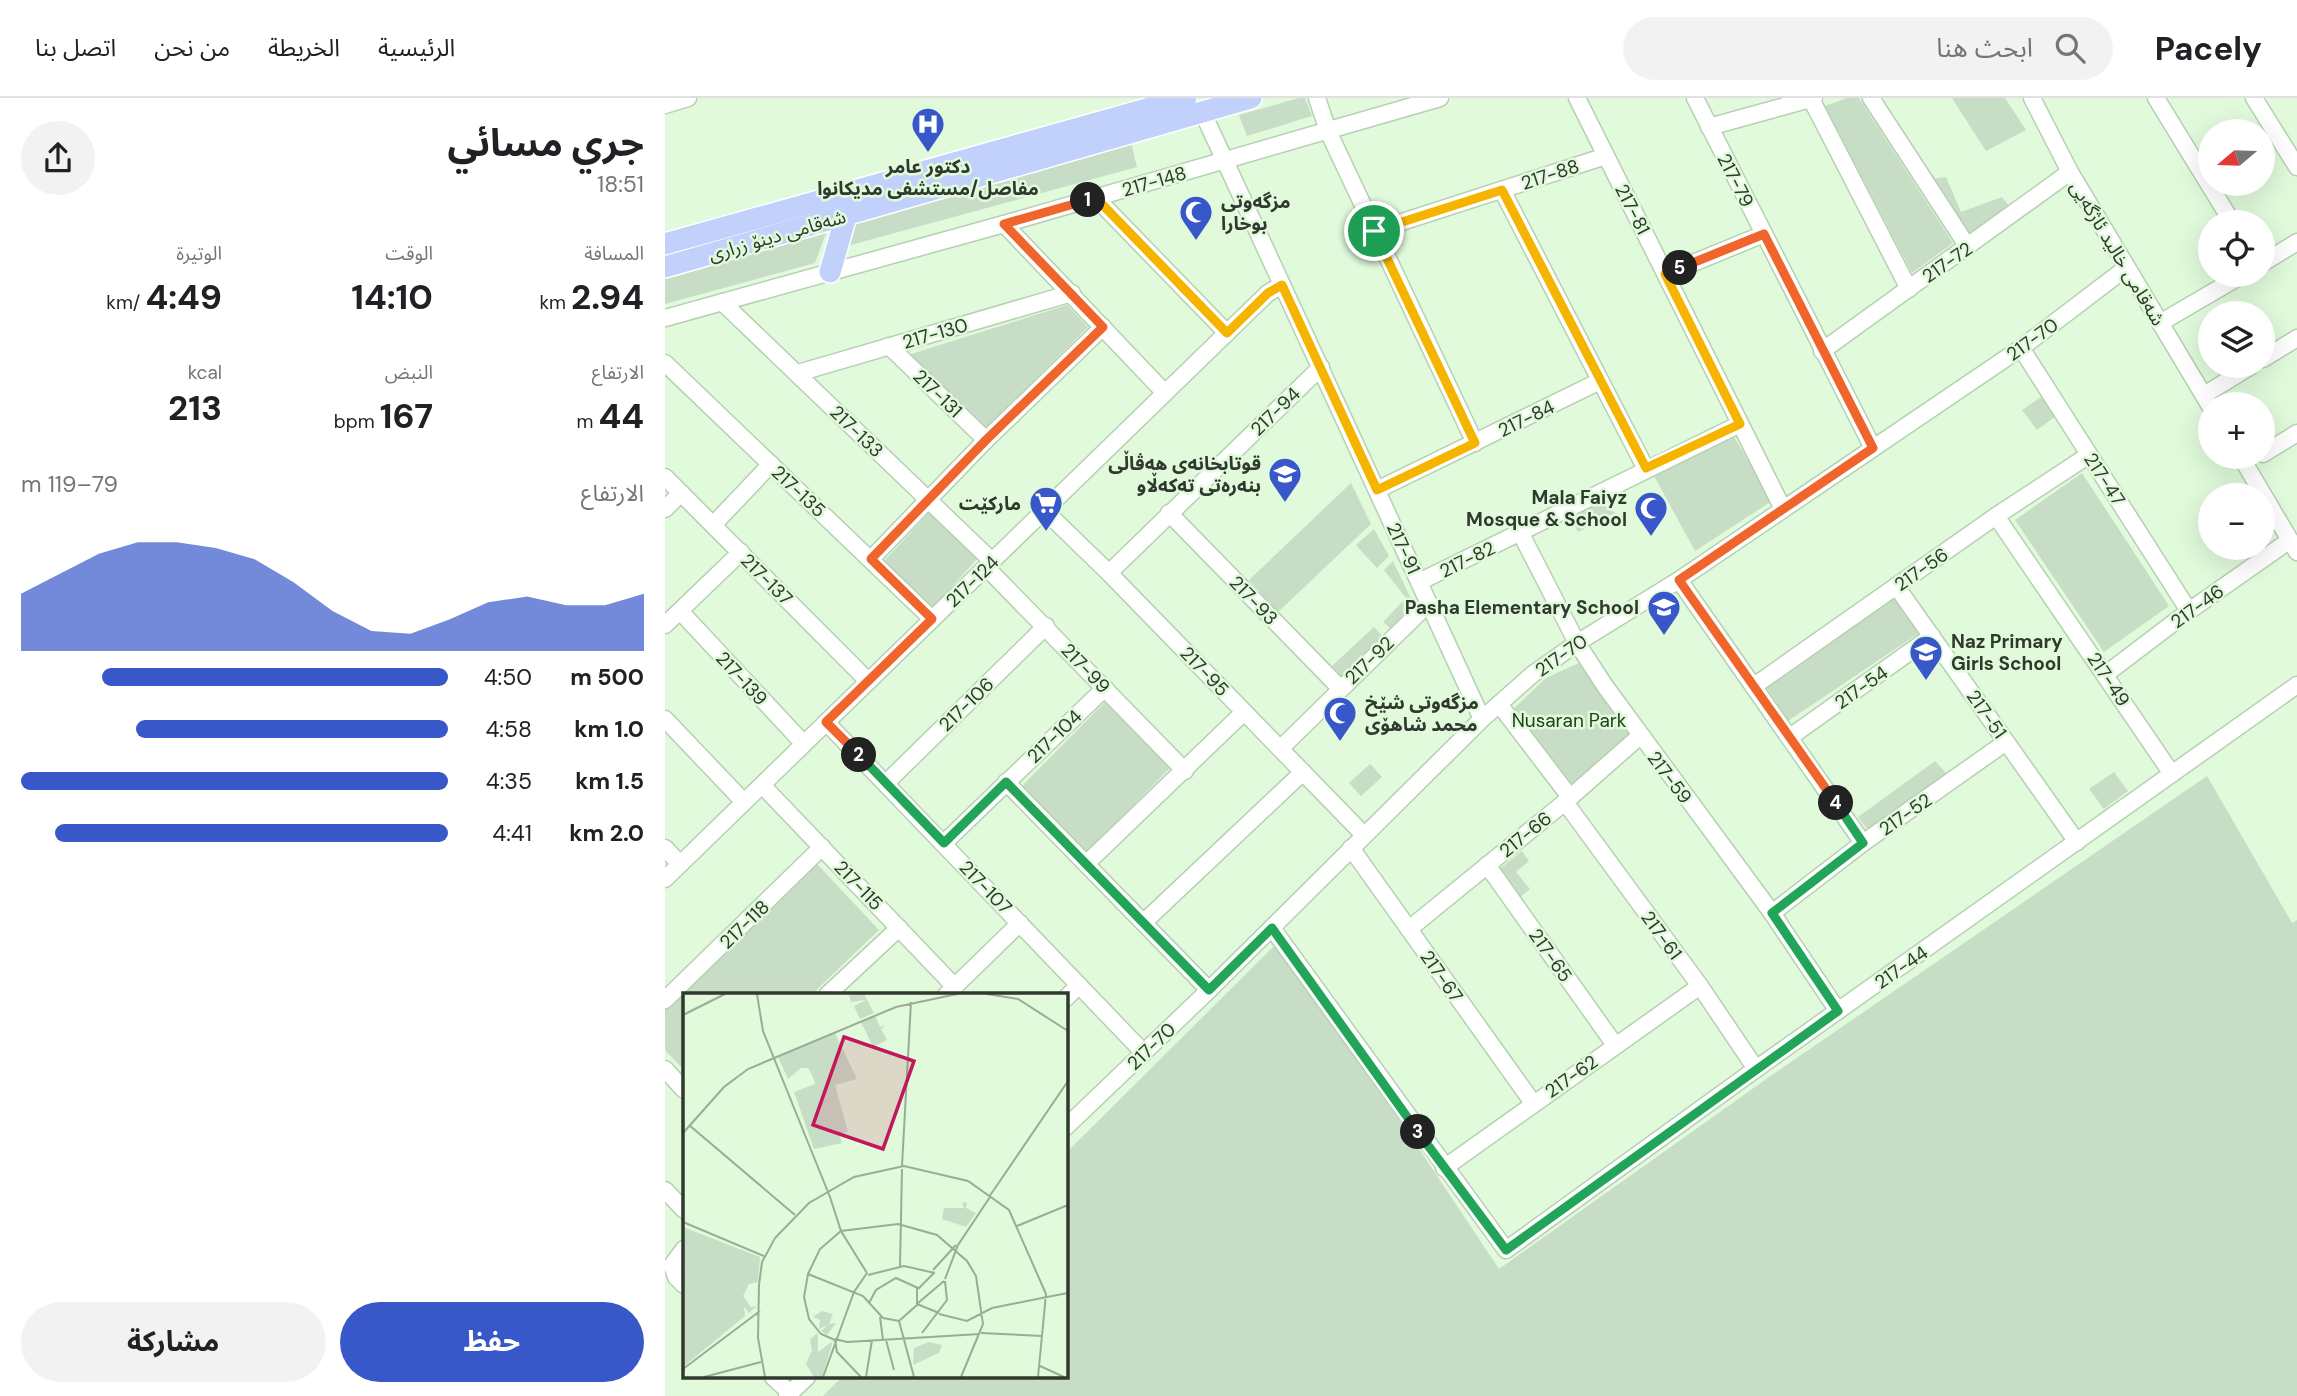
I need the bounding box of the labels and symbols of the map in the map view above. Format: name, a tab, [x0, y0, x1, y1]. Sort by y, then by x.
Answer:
hospital icon: دكتور عامر مفاصل/مستشفى مديكانوا	[909, 105, 947, 154]
north arrow	[2198, 119, 2275, 196]
street label: 217-79	[1711, 149, 1760, 211]
street label: 217-88	[1518, 153, 1582, 196]
place label: دكتور عامر مفاصل/مستشفى مديكانوا	[817, 154, 1039, 201]
street label: 217-148	[1119, 160, 1189, 203]
street label: شەقامی خالید ئاژگەیی	[2064, 176, 2171, 330]
street label: 217-81	[1609, 180, 1656, 239]
pin: 1	[1071, 182, 1105, 217]
place label: مزگەوتی بوخارا	[1221, 189, 1291, 236]
mosque icon: مزگەوتی بوخارا	[1177, 193, 1215, 242]
pin	[1344, 201, 1404, 261]
street label: شەقامی دینۆ زراری	[706, 204, 849, 267]
street label: 217-72	[1917, 236, 1977, 289]
pin: 5	[1663, 250, 1697, 286]
street label: 217-130	[900, 312, 971, 355]
street label: 217-70	[2001, 312, 2063, 367]
street label: 217-131	[908, 364, 968, 423]
street label: 217-94	[1245, 381, 1306, 441]
street label: 217-84	[1494, 394, 1559, 443]
street label: 217-133	[825, 400, 889, 463]
street label: 217-47	[2078, 448, 2131, 511]
place label: قوتابخانەی ھەڤاڵی بنەرەتی تەکەڵاو	[1108, 450, 1261, 498]
school or university icon: قوتابخانەی ھەڤاڵی بنەرەتی تەکەڵاو	[1266, 455, 1304, 504]
street label: 217-135	[766, 460, 831, 523]
supermarket icon: مارکێت	[1027, 484, 1065, 533]
place label: Mala Faiyz Mosque & School	[1466, 485, 1627, 532]
mosque icon: Mala Faiyz Mosque & School	[1632, 489, 1670, 538]
place label: مارکێت	[959, 491, 1021, 516]
street label: 217-91	[1381, 518, 1426, 578]
street label: 217-82	[1435, 535, 1499, 584]
street label: 217-56	[1889, 542, 1953, 597]
street label: 217-137	[735, 548, 798, 611]
street label: 217-124	[940, 550, 1004, 613]
street label: 217-93	[1224, 570, 1283, 630]
street label: 217-46	[2166, 579, 2229, 634]
school or university icon: Pasha Elementary School	[1645, 588, 1683, 637]
place label: Pasha Elementary School	[1405, 595, 1639, 620]
street label: 217-70	[1530, 628, 1592, 682]
place label: Naz Primary Girls School	[1951, 629, 2063, 676]
street label: 217-92	[1339, 631, 1399, 690]
school or university icon: Naz Primary Girls School	[1907, 633, 1945, 682]
street label: 217-99	[1056, 638, 1116, 699]
street label: 217-95	[1175, 641, 1235, 702]
street label: 217-139	[710, 646, 773, 711]
street label: 217-49	[2081, 647, 2136, 711]
street label: 217-54	[1830, 660, 1893, 715]
street label: 217-106	[933, 672, 999, 737]
street label: 217-51	[1961, 685, 2012, 744]
place label: مزگەوتی شێخ محمد شاهۆی	[1365, 690, 1479, 737]
mosque icon: مزگەوتی شێخ محمد شاهۆی	[1321, 694, 1359, 743]
street label: 217-104	[1022, 704, 1087, 769]
park label: Nusaran Park	[1512, 708, 1627, 733]
pin: 2	[841, 738, 877, 772]
street label: 217-59	[1642, 746, 1698, 809]
pin: 4	[1819, 786, 1853, 820]
street label: 217-52	[1874, 787, 1937, 842]
street label: 217-66	[1494, 806, 1557, 863]
street label: 217-115	[829, 855, 889, 916]
street label: 217-107	[954, 855, 1017, 920]
street label: 217-118	[714, 895, 775, 954]
street label: 217-61	[1635, 906, 1688, 965]
street label: 217-65	[1523, 924, 1578, 987]
street label: 217-44	[1870, 940, 1933, 995]
street label: 217-67	[1415, 945, 1469, 1007]
inset map	[683, 993, 1067, 1378]
street label: 217-70	[1122, 1017, 1181, 1076]
street label: 217-62	[1540, 1049, 1603, 1104]
pin: 3	[1401, 1114, 1435, 1150]

